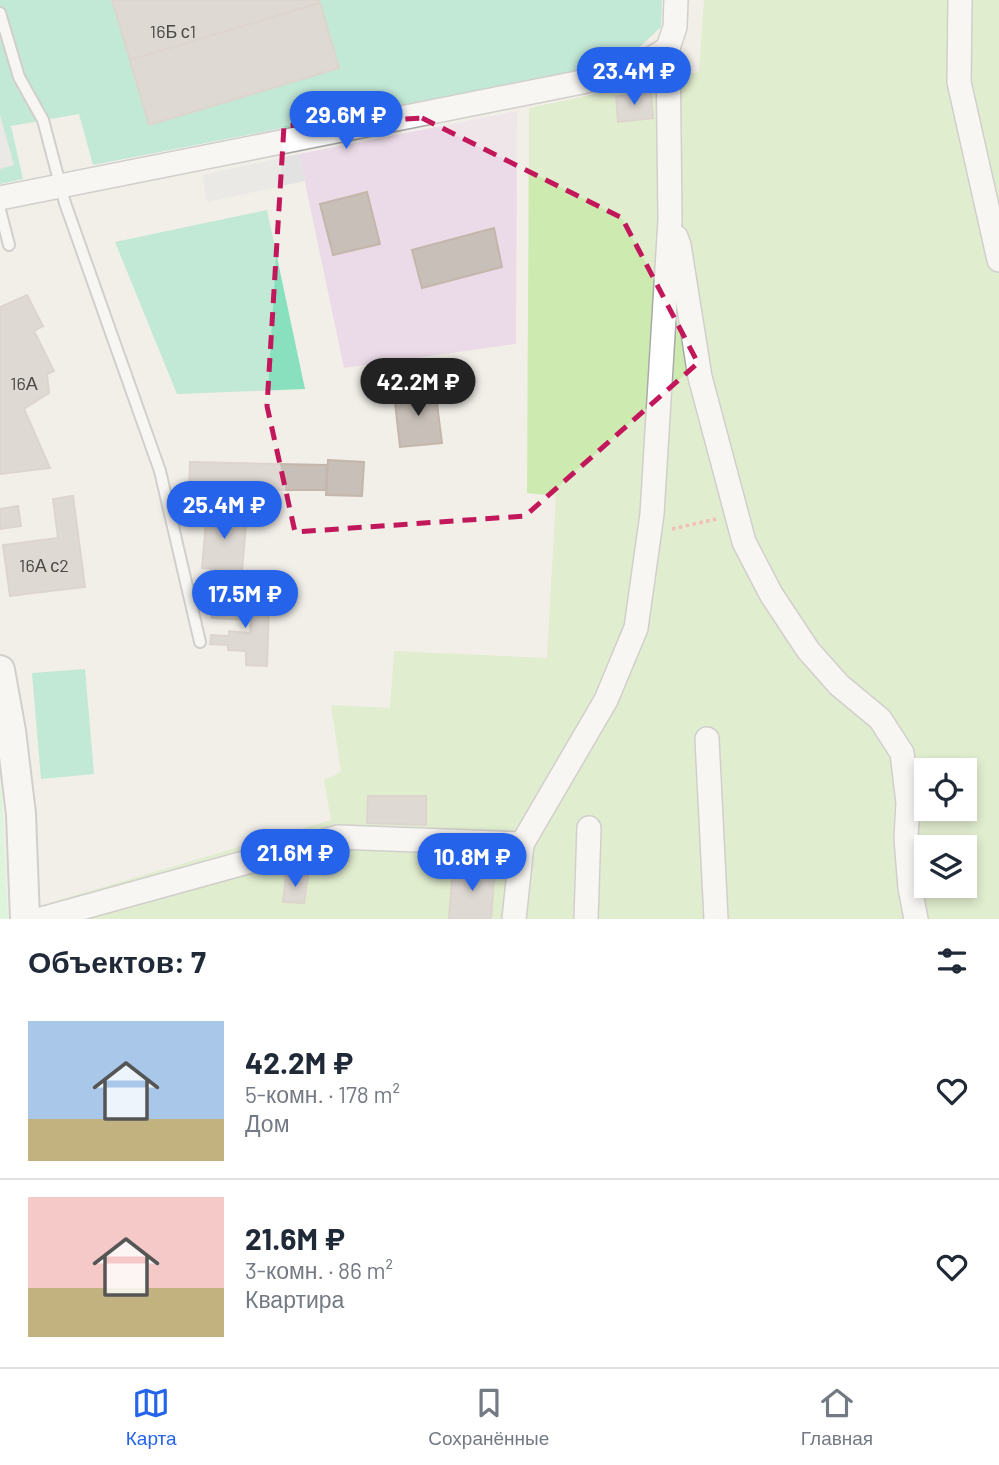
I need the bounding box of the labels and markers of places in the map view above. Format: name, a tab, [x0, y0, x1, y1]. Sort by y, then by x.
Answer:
pin: 23.4M ₽	[569, 48, 699, 107]
pin: 29.6M ₽	[281, 92, 411, 151]
pin: 42.2M ₽	[353, 358, 483, 418]
pin: 25.4M ₽	[159, 482, 289, 541]
pin: 17.5M ₽	[180, 570, 310, 630]
pin: 21.6M ₽	[230, 830, 360, 889]
pin: 10.8M ₽	[407, 834, 537, 893]

